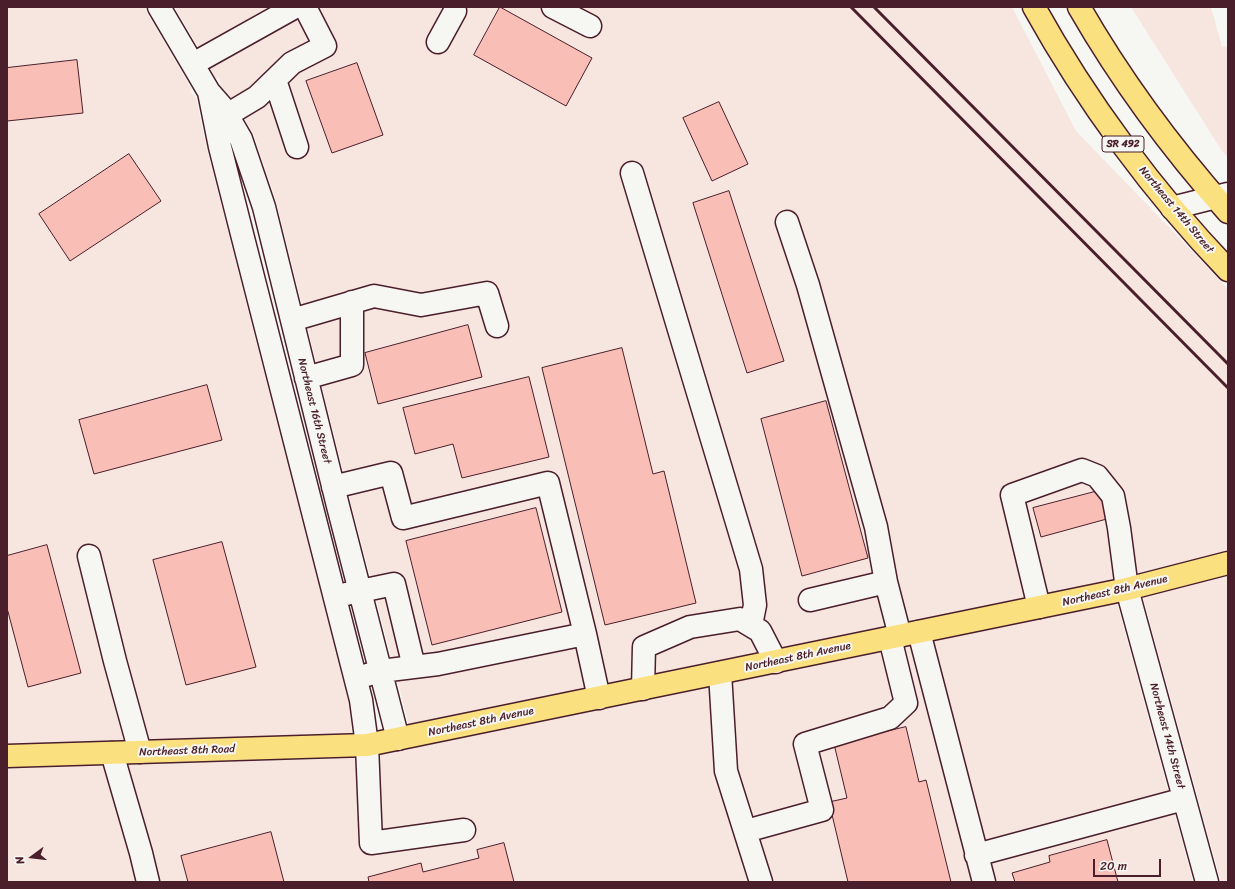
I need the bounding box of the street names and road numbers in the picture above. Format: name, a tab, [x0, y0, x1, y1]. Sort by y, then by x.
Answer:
road number: SR 492	[1102, 136, 1144, 152]
street label: Northeast 14th Street	[1136, 164, 1216, 256]
street label: Northeast 16th Street	[294, 357, 334, 465]
street label: Northeast 8th Avenue	[1061, 572, 1169, 610]
street label: Northeast 8th Avenue	[744, 639, 852, 675]
street label: Northeast 14th Street	[1146, 682, 1188, 790]
street label: Northeast 8th Avenue	[427, 704, 535, 740]
street label: Northeast 8th Road	[139, 743, 235, 759]

